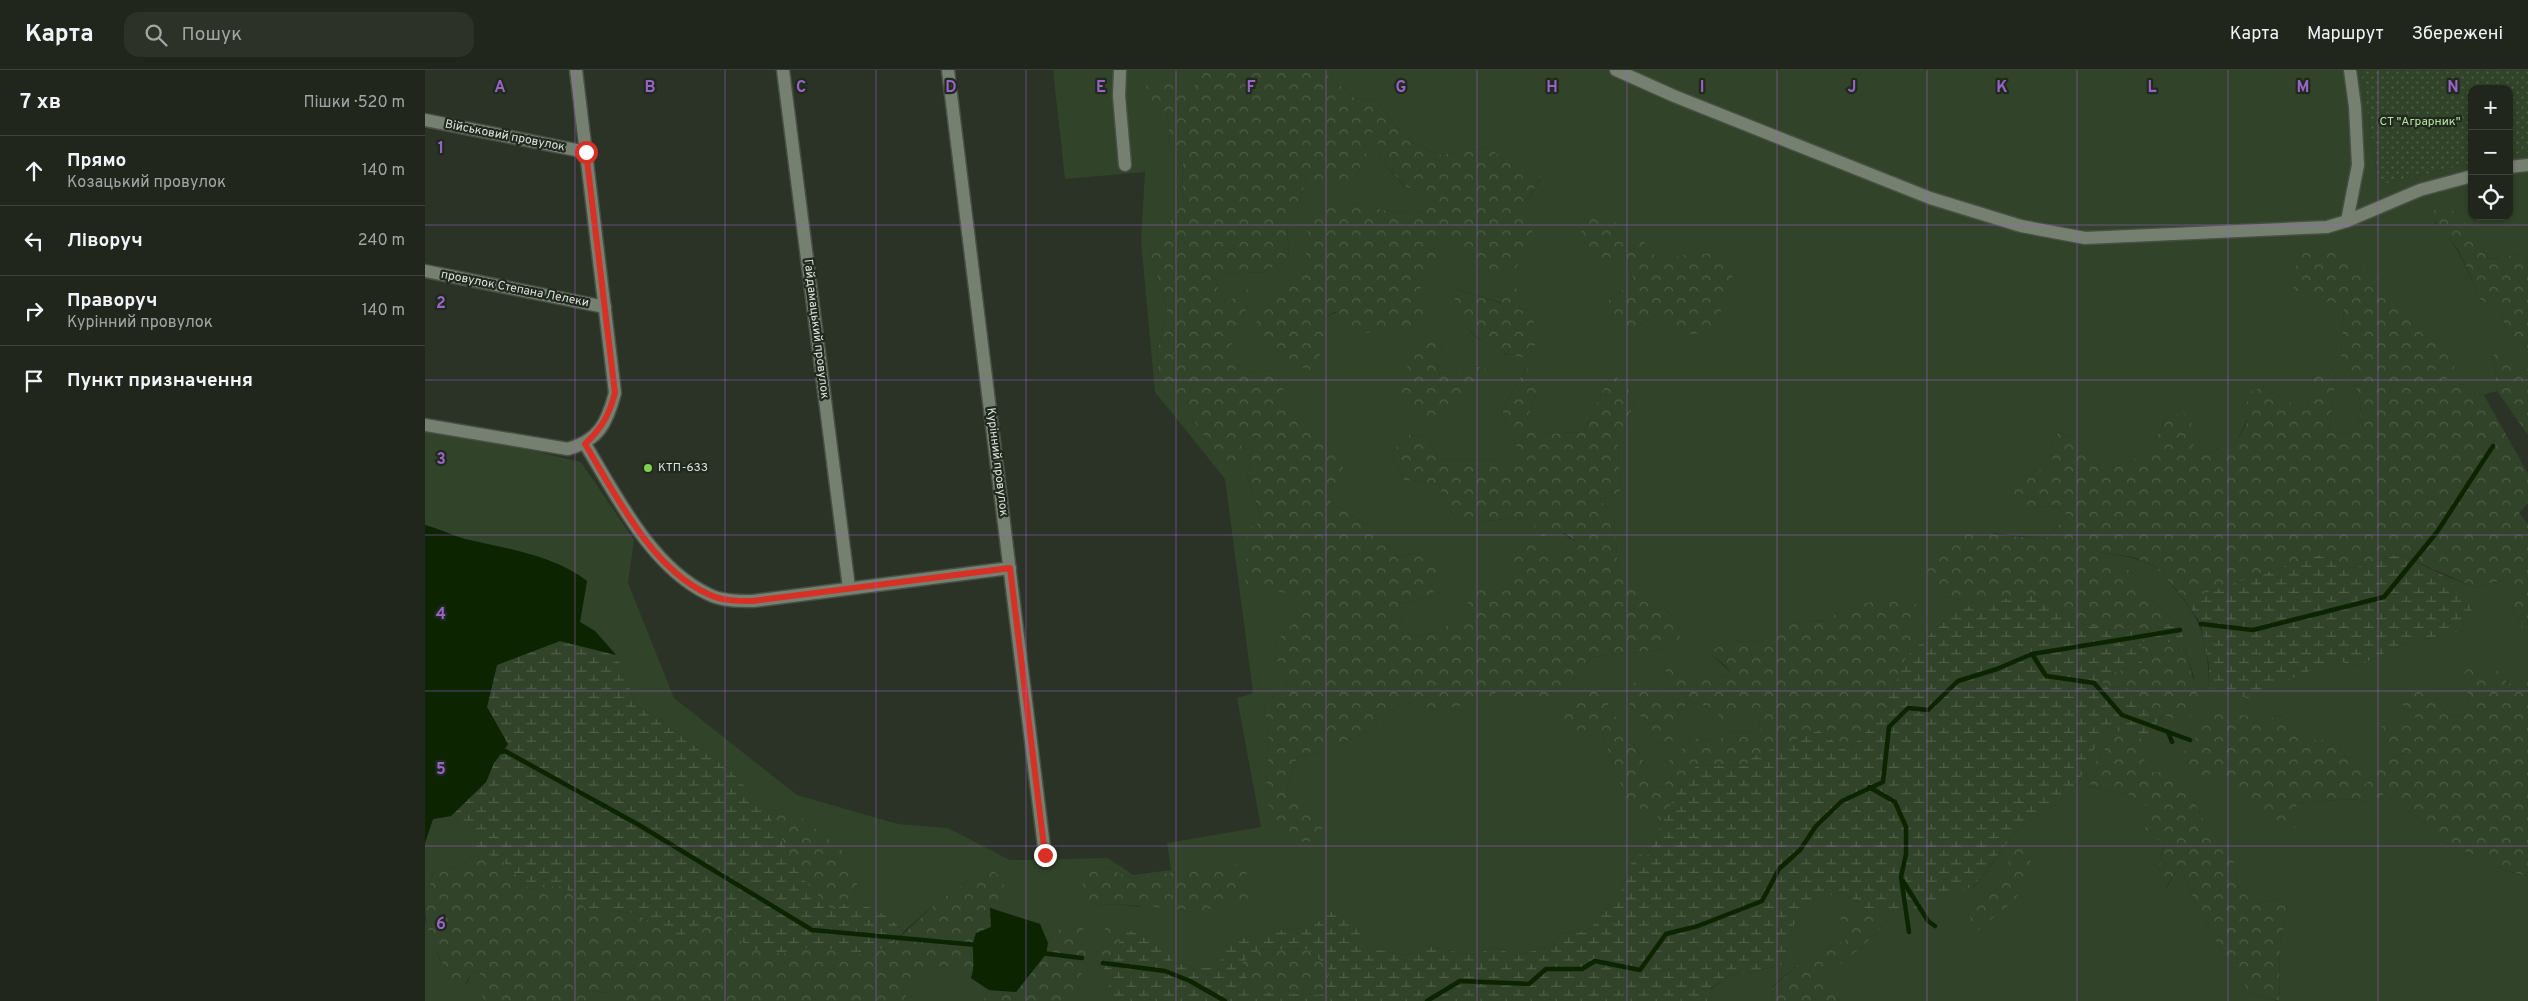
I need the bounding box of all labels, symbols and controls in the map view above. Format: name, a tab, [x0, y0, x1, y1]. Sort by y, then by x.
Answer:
search box	[124, 12, 474, 57]
text: Карта	[25, 20, 94, 50]
icon: search	[142, 21, 170, 49]
text: Пошук	[182, 23, 242, 47]
text: Карта	[2230, 23, 2279, 46]
text: Маршрут	[2307, 23, 2384, 46]
text: Збережені	[2412, 23, 2503, 46]
text: A	[494, 78, 506, 98]
text: B	[644, 78, 656, 98]
text: C	[796, 78, 806, 98]
text: D	[945, 78, 957, 98]
text: E	[1096, 78, 1106, 98]
text: F	[1246, 78, 1256, 98]
text: G	[1396, 78, 1406, 98]
text: H	[1546, 78, 1558, 98]
text: I	[1700, 78, 1704, 98]
text: J	[1848, 78, 1856, 98]
text: K	[1996, 78, 2008, 98]
text: L	[2147, 78, 2157, 98]
text: M	[2297, 78, 2309, 98]
text: N	[2447, 78, 2459, 98]
map controls	[2468, 85, 2513, 220]
button: +	[2468, 85, 2513, 130]
text: 7 хв	[20, 89, 61, 116]
text: Пішки · 520 m	[303, 93, 405, 113]
park label: СТ "Аграрник"	[2379, 114, 2461, 130]
street label: Військовий провулок	[444, 117, 567, 156]
button: −	[2468, 130, 2513, 175]
text: 1	[438, 139, 444, 159]
route start	[575, 141, 598, 164]
text: Прямо	[67, 149, 126, 173]
icon: ahead	[20, 157, 48, 185]
text: 140 m	[362, 161, 405, 181]
text: Козацький провулок	[67, 173, 226, 193]
button: locate	[2468, 175, 2513, 220]
icon: left	[20, 227, 48, 255]
text: Ліворуч	[67, 229, 143, 253]
text: 240 m	[358, 231, 405, 251]
street label: Гайдамацький провулок	[799, 258, 833, 400]
street label: провулок Степана Лелеки	[440, 267, 590, 311]
text: Праворуч	[67, 289, 158, 313]
text: 2	[436, 294, 446, 314]
icon: right	[20, 297, 48, 325]
text: 140 m	[362, 301, 405, 321]
text: Курінний провулок	[67, 313, 213, 333]
icon: arrive	[20, 367, 48, 395]
text: Пункт призначення	[67, 369, 253, 393]
street label: Курінний провулок	[982, 407, 1012, 517]
text: 3	[436, 450, 446, 470]
place label: КТП-633	[658, 460, 708, 476]
marker: КТП-633	[642, 462, 654, 474]
text: 4	[436, 605, 446, 625]
text: 5	[436, 760, 446, 780]
route end	[1034, 844, 1057, 867]
text: 6	[436, 915, 446, 935]

